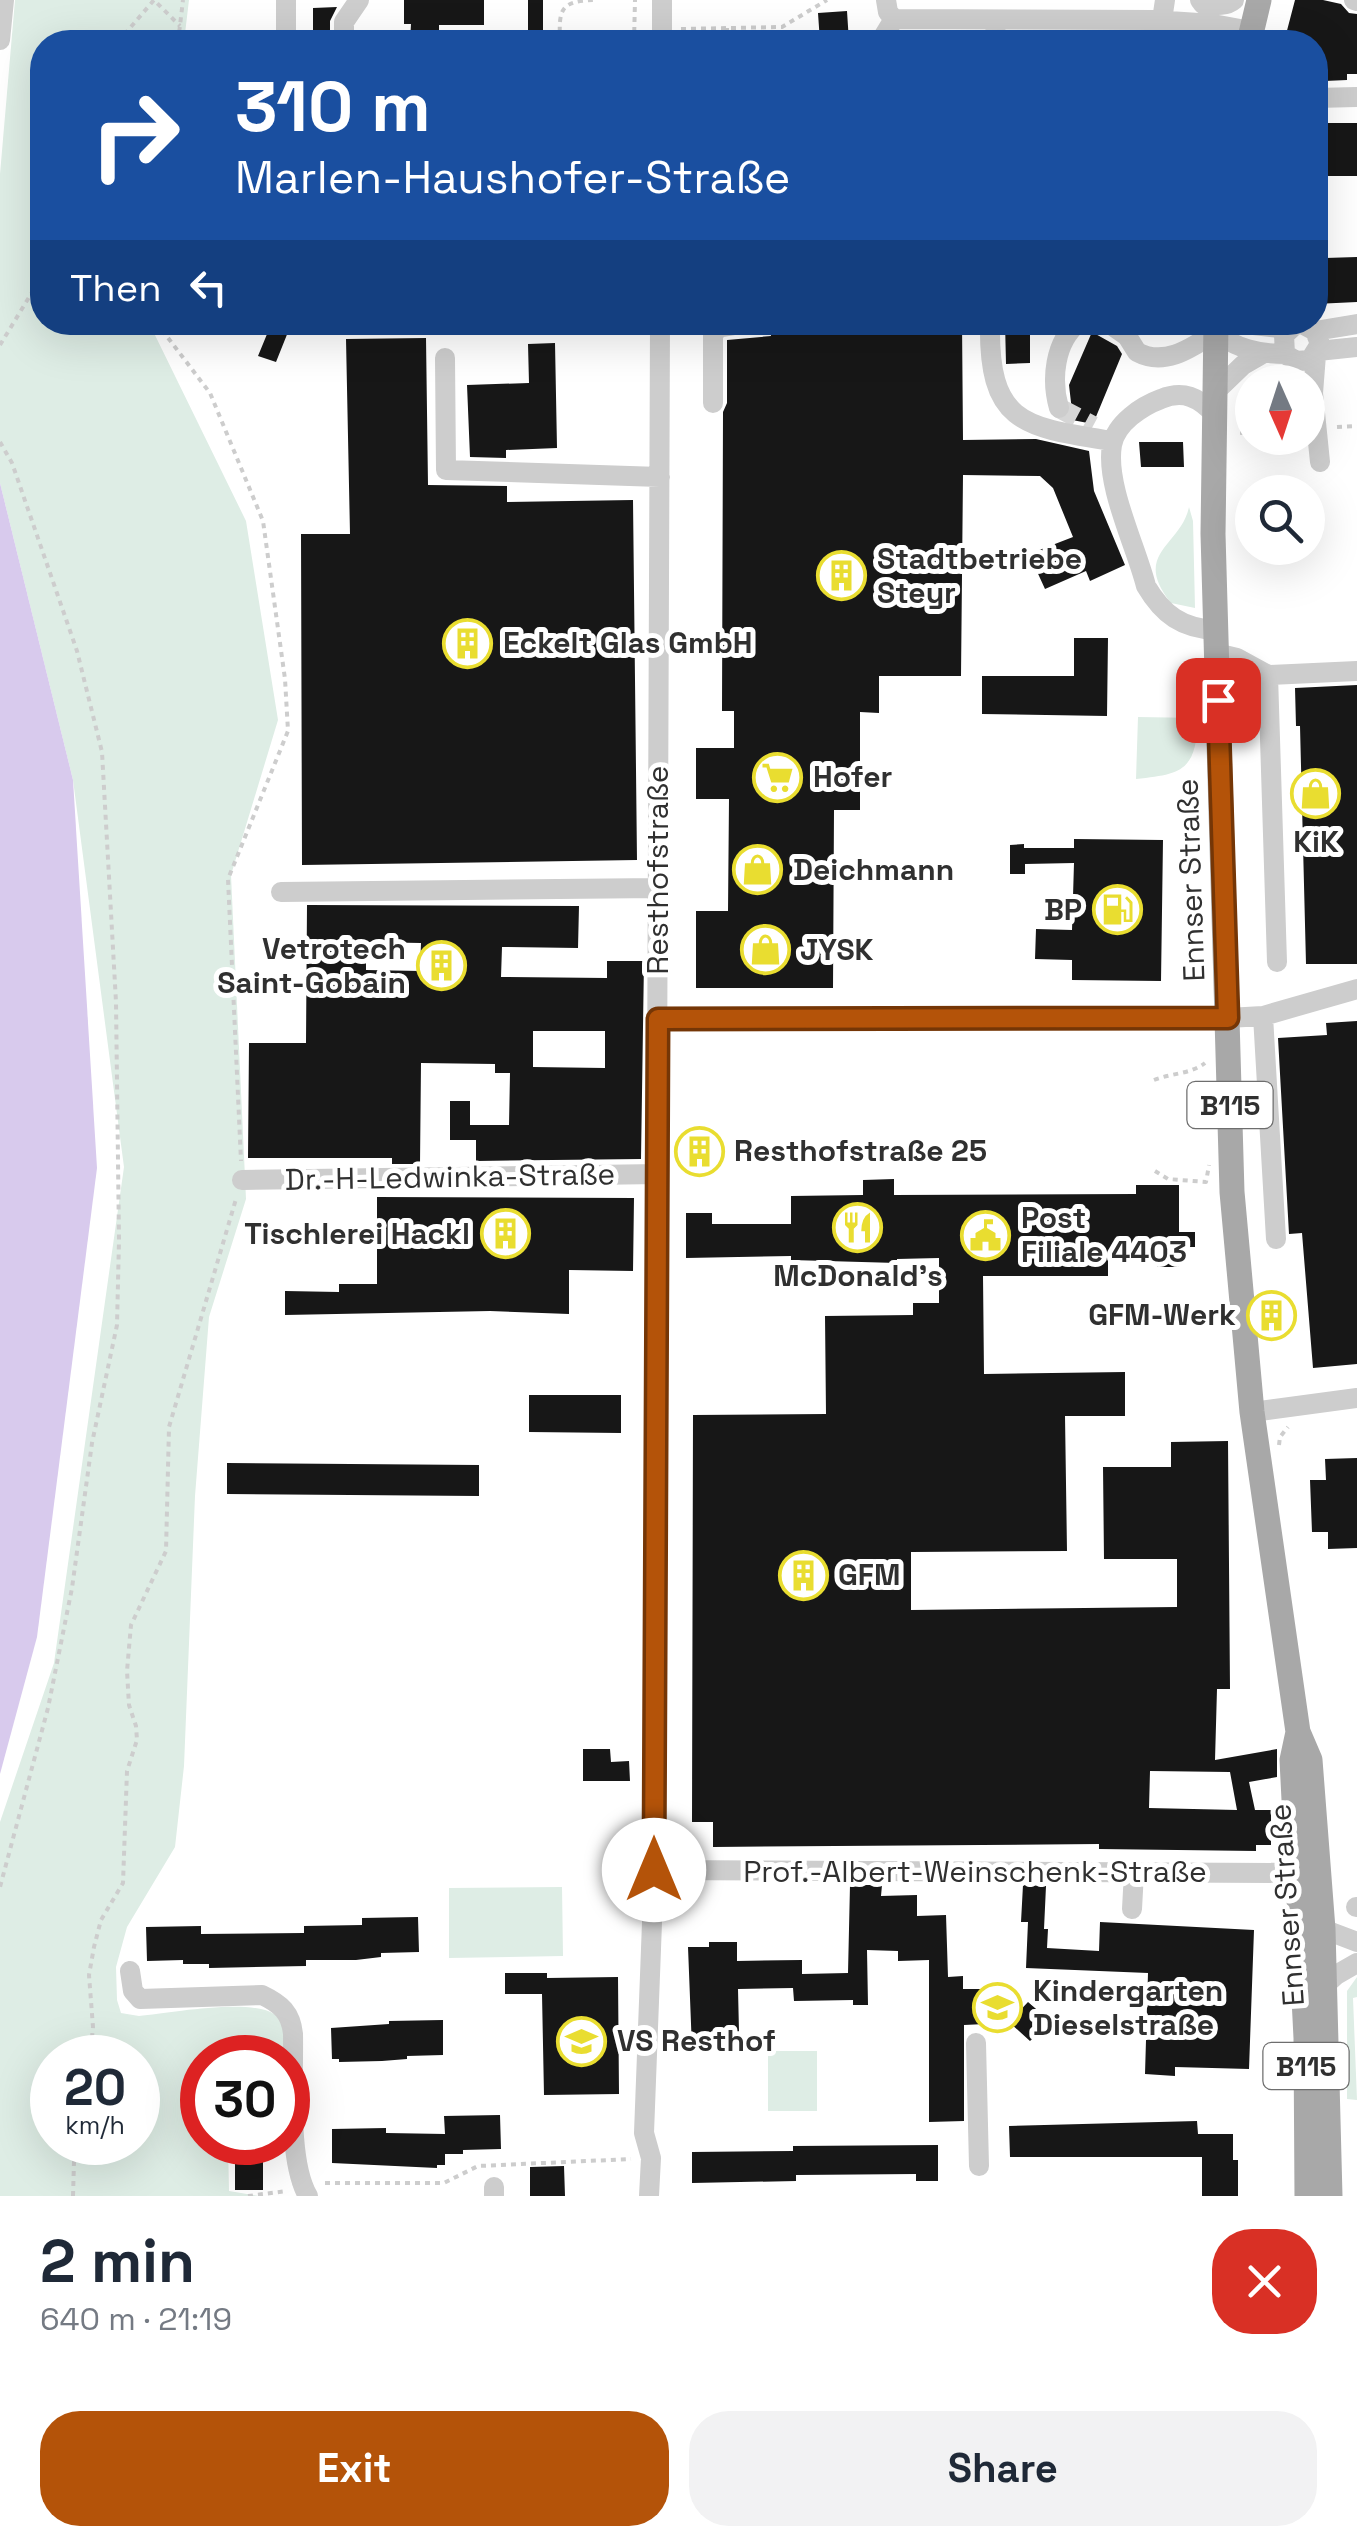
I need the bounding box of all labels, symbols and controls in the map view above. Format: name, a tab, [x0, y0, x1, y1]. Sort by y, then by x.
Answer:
text: 310 m	[235, 62, 431, 151]
icon: right	[70, 70, 200, 200]
text: Marlen-Haushofer-Straße	[235, 149, 790, 206]
icon: left	[181, 260, 236, 315]
text: Then	[70, 264, 161, 312]
north arrow	[1235, 365, 1325, 455]
map controls	[1235, 365, 1325, 565]
button: search	[1235, 475, 1325, 565]
place label: Stadtbetriebe Steyr	[877, 539, 1082, 612]
building icon: Stadtbetriebe Steyr	[816, 550, 868, 602]
building icon: Eckelt Glas GmbH	[442, 617, 494, 669]
place label: Eckelt Glas GmbH	[503, 623, 753, 662]
pin	[1176, 658, 1261, 743]
icon: arrive	[1191, 673, 1246, 728]
supermarket icon: Hofer	[752, 751, 804, 803]
place label: Hofer	[813, 757, 892, 796]
street label: Resthofstraße	[638, 765, 677, 975]
shop icon: KiK	[1290, 767, 1342, 819]
street label: Ennser Straße	[1167, 778, 1214, 982]
place label: KiK	[1293, 822, 1339, 861]
shop icon: Deichmann	[732, 844, 784, 896]
place label: Deichmann	[793, 850, 954, 889]
fuel station icon: BP	[1091, 884, 1143, 936]
place label: BP	[1044, 890, 1082, 929]
shop icon: JYSK	[739, 924, 791, 976]
place label: Vetrotech Saint-Gobain	[217, 929, 406, 1002]
place label: JYSK	[800, 930, 874, 969]
building icon: Vetrotech Saint-Gobain	[415, 940, 467, 992]
road number: B115	[1188, 1082, 1272, 1128]
building icon: Resthofstraße 25	[673, 1125, 725, 1177]
place label: Resthofstraße 25	[734, 1131, 987, 1170]
street label: Dr.-H-Ledwinka-Straße	[285, 1154, 615, 1199]
place label: Post Filiale 4403	[1021, 1198, 1187, 1271]
restaurant icon: McDonald's	[832, 1201, 884, 1253]
building icon: Tischlerei Hackl	[479, 1208, 531, 1260]
public building icon: Post Filiale 4403	[960, 1209, 1012, 1261]
place label: Tischlerei Hackl	[244, 1214, 470, 1253]
place label: McDonald's	[773, 1256, 943, 1295]
building icon: GFM-Werk	[1245, 1289, 1297, 1341]
place label: GFM-Werk	[1088, 1295, 1236, 1334]
building icon: GFM	[777, 1549, 829, 1601]
place label: GFM	[838, 1555, 900, 1594]
street label: Ennser Straße	[1260, 1802, 1313, 2008]
position arrow	[602, 1818, 706, 1922]
street label: Prof.-Albert-Weinschenk-Straße	[743, 1852, 1207, 1891]
place label: Kindergarten Dieselstraße	[1033, 1971, 1223, 2044]
school or university icon: Kindergarten Dieselstraße	[972, 1982, 1024, 2034]
school or university icon: VS Resthof	[556, 2015, 608, 2067]
place label: VS Resthof	[617, 2021, 776, 2060]
speed limit sign: 30	[180, 2035, 310, 2165]
road number: B115	[1264, 2043, 1348, 2089]
text: 20	[64, 2056, 126, 2120]
text: km/h	[65, 2109, 125, 2141]
text: 2 min	[40, 2223, 195, 2300]
button: close	[1212, 2229, 1317, 2334]
text: 640 m · 21:19	[40, 2299, 232, 2339]
button: Exit	[40, 2411, 669, 2526]
button: Share	[689, 2411, 1317, 2526]

